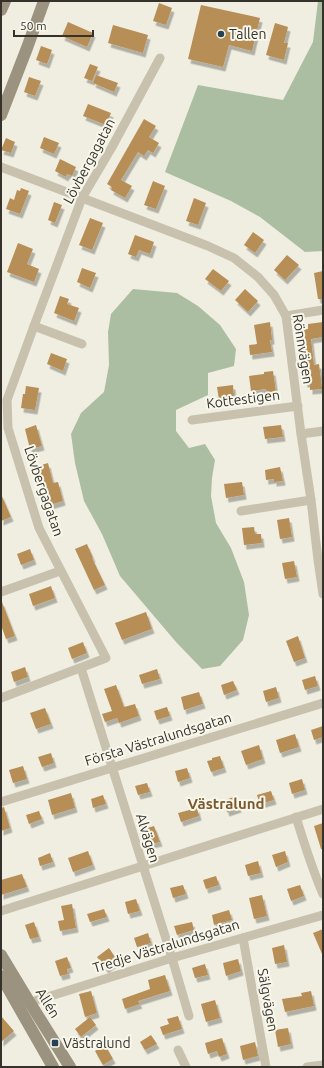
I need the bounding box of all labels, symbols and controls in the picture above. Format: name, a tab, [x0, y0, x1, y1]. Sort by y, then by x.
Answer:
scale bar	[14, 12, 93, 38]
text: 50 m	[20, 19, 47, 32]
place label: Tallen	[229, 26, 267, 42]
marker: Tallen	[216, 29, 226, 39]
street label: Lövbergagatan	[60, 116, 118, 206]
street label: Rönnvägen	[290, 313, 316, 385]
street label: Kottestigen	[205, 387, 281, 411]
street label: Lövbergagatan	[21, 444, 67, 538]
street label: Första Västralundsgatan	[83, 709, 233, 769]
district label: Västralund	[188, 795, 264, 812]
street label: Alvägen	[133, 811, 163, 865]
street label: Tredje Västralundsgatan	[91, 916, 241, 976]
street label: Sälgvägen	[255, 967, 281, 1033]
street label: Allén	[33, 985, 63, 1021]
place label: Västralund	[63, 1035, 131, 1051]
marker: Västralund	[50, 1038, 60, 1048]

